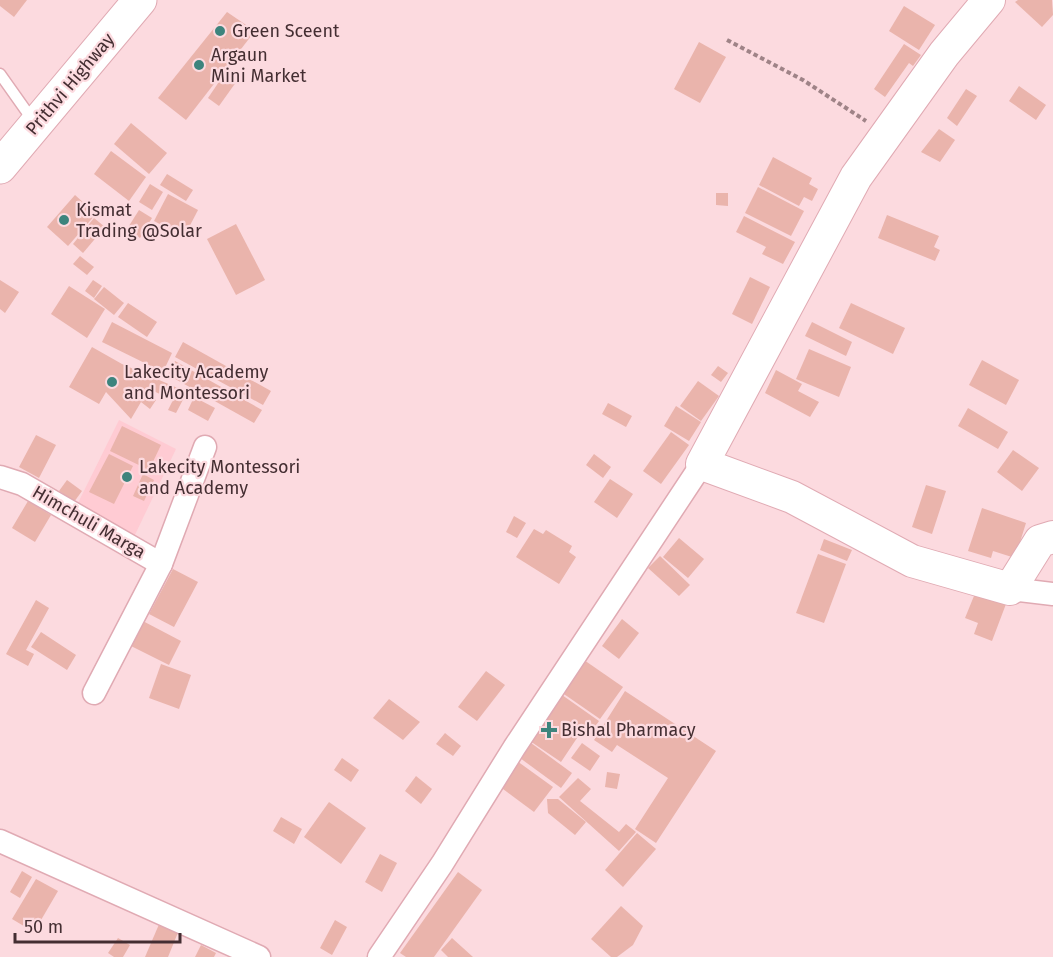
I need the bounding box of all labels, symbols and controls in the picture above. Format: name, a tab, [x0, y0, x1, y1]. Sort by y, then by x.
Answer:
place label: Green Sceent	[232, 20, 340, 42]
marker: Green Sceent	[213, 24, 227, 38]
street label: Prithvi Highway	[21, 29, 119, 139]
place label: Argaun Mini Market	[211, 44, 307, 87]
marker: Argaun Mini Market	[192, 58, 206, 72]
place label: Kismat Trading @Solar	[76, 199, 202, 242]
marker: Kismat Trading @Solar	[57, 213, 71, 227]
place label: Lakecity Academy and Montessori	[124, 361, 269, 404]
marker: Lakecity Academy and Montessori	[105, 375, 119, 389]
place label: Lakecity Montessori and Academy	[139, 456, 300, 499]
marker: Lakecity Montessori and Academy	[120, 470, 134, 484]
street label: Himchuli Marga	[29, 481, 149, 563]
place label: Bishal Pharmacy	[561, 719, 696, 741]
marker: Bishal Pharmacy	[542, 723, 556, 737]
scale bar	[15, 906, 180, 944]
text: 50 m	[24, 916, 63, 938]

